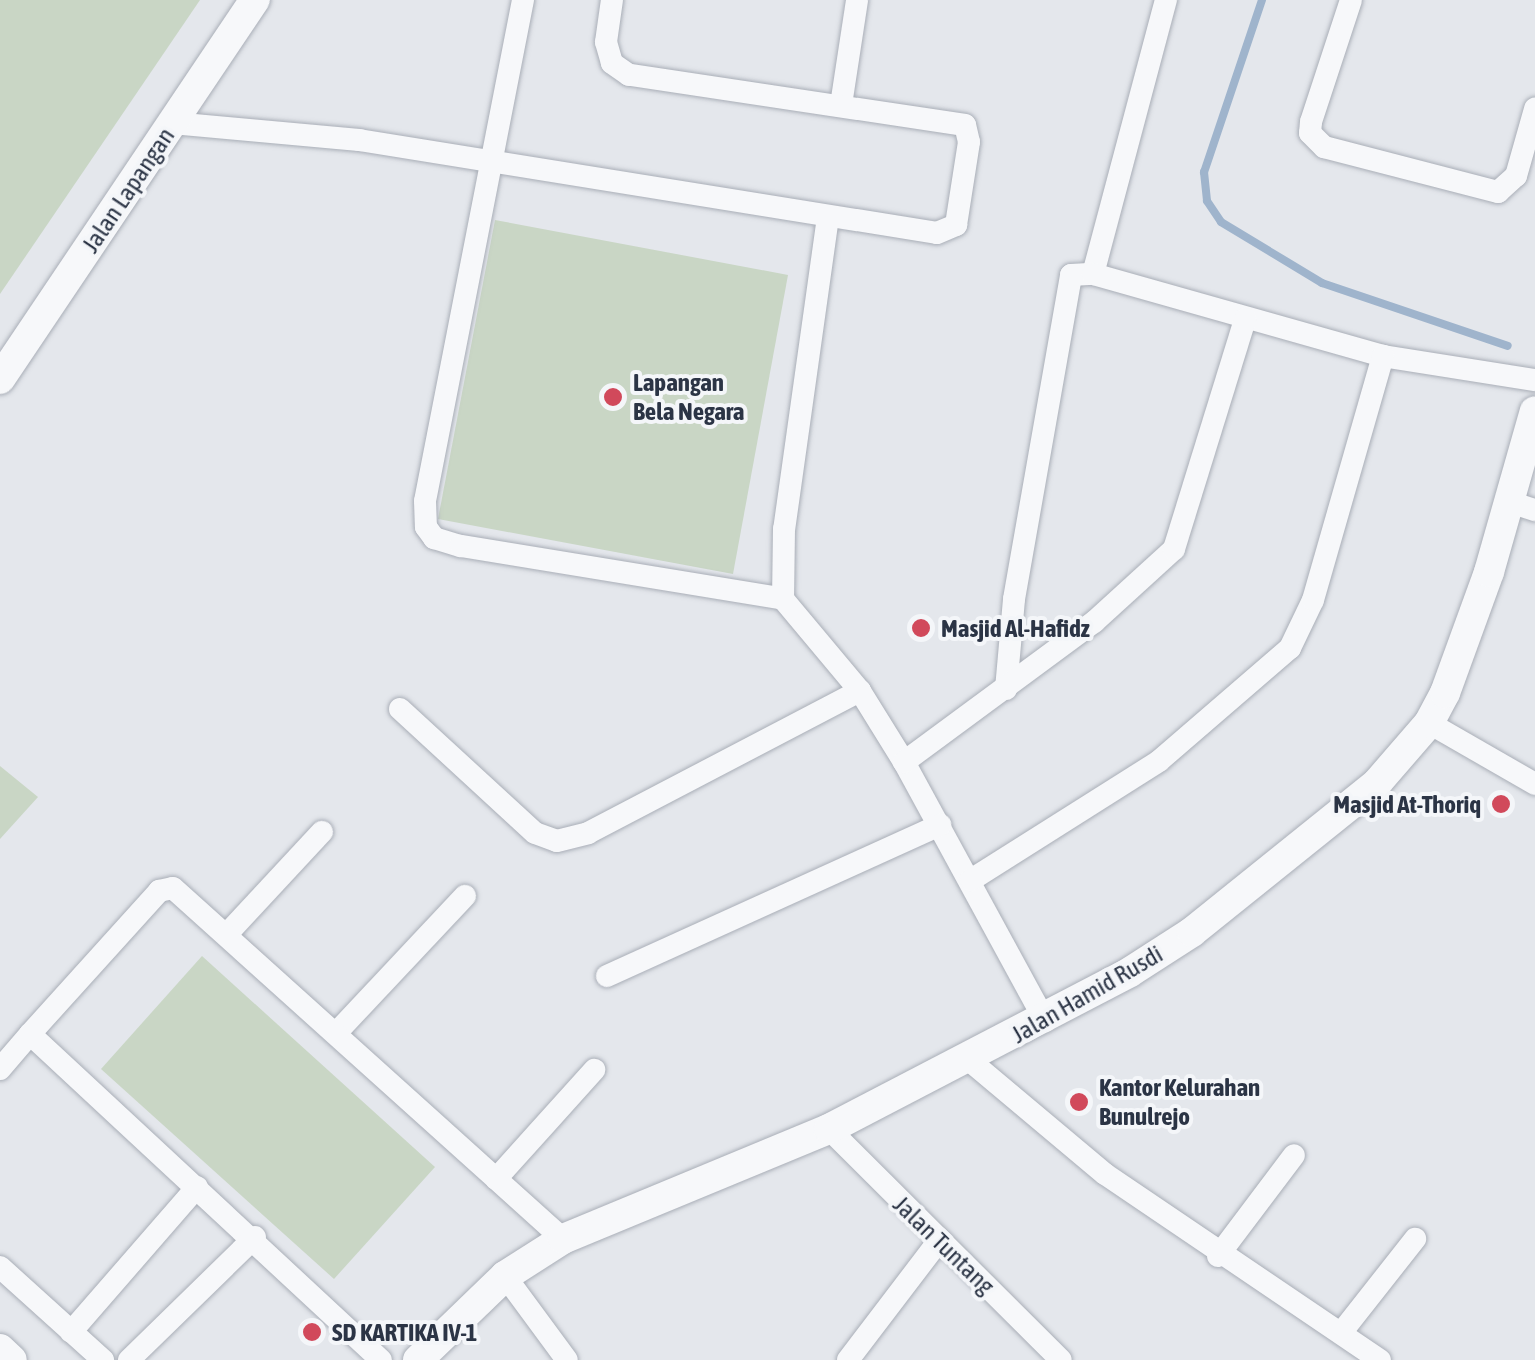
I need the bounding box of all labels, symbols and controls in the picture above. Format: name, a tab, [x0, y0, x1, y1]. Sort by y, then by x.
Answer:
street label: Jalan Lapangan	[75, 122, 181, 258]
place label: Lapangan Bela Negara	[633, 368, 744, 427]
marker: Lapangan Bela Negara	[602, 386, 624, 408]
place label: Masjid Al-Hafidz	[941, 613, 1090, 643]
marker: Masjid Al-Hafidz	[910, 617, 932, 639]
place label: Masjid At-Thoriq	[1333, 789, 1481, 819]
marker: Masjid At-Thoriq	[1490, 793, 1512, 815]
street label: Jalan Hamid Rusdi	[1006, 939, 1168, 1049]
place label: Kantor Kelurahan Bunulrejo	[1099, 1073, 1260, 1132]
marker: Kantor Kelurahan Bunulrejo	[1068, 1091, 1090, 1113]
street label: Jalan Tuntang	[887, 1189, 1001, 1301]
place label: SD KARTIKA IV-1	[332, 1317, 477, 1347]
marker: SD KARTIKA IV-1	[301, 1321, 323, 1343]

